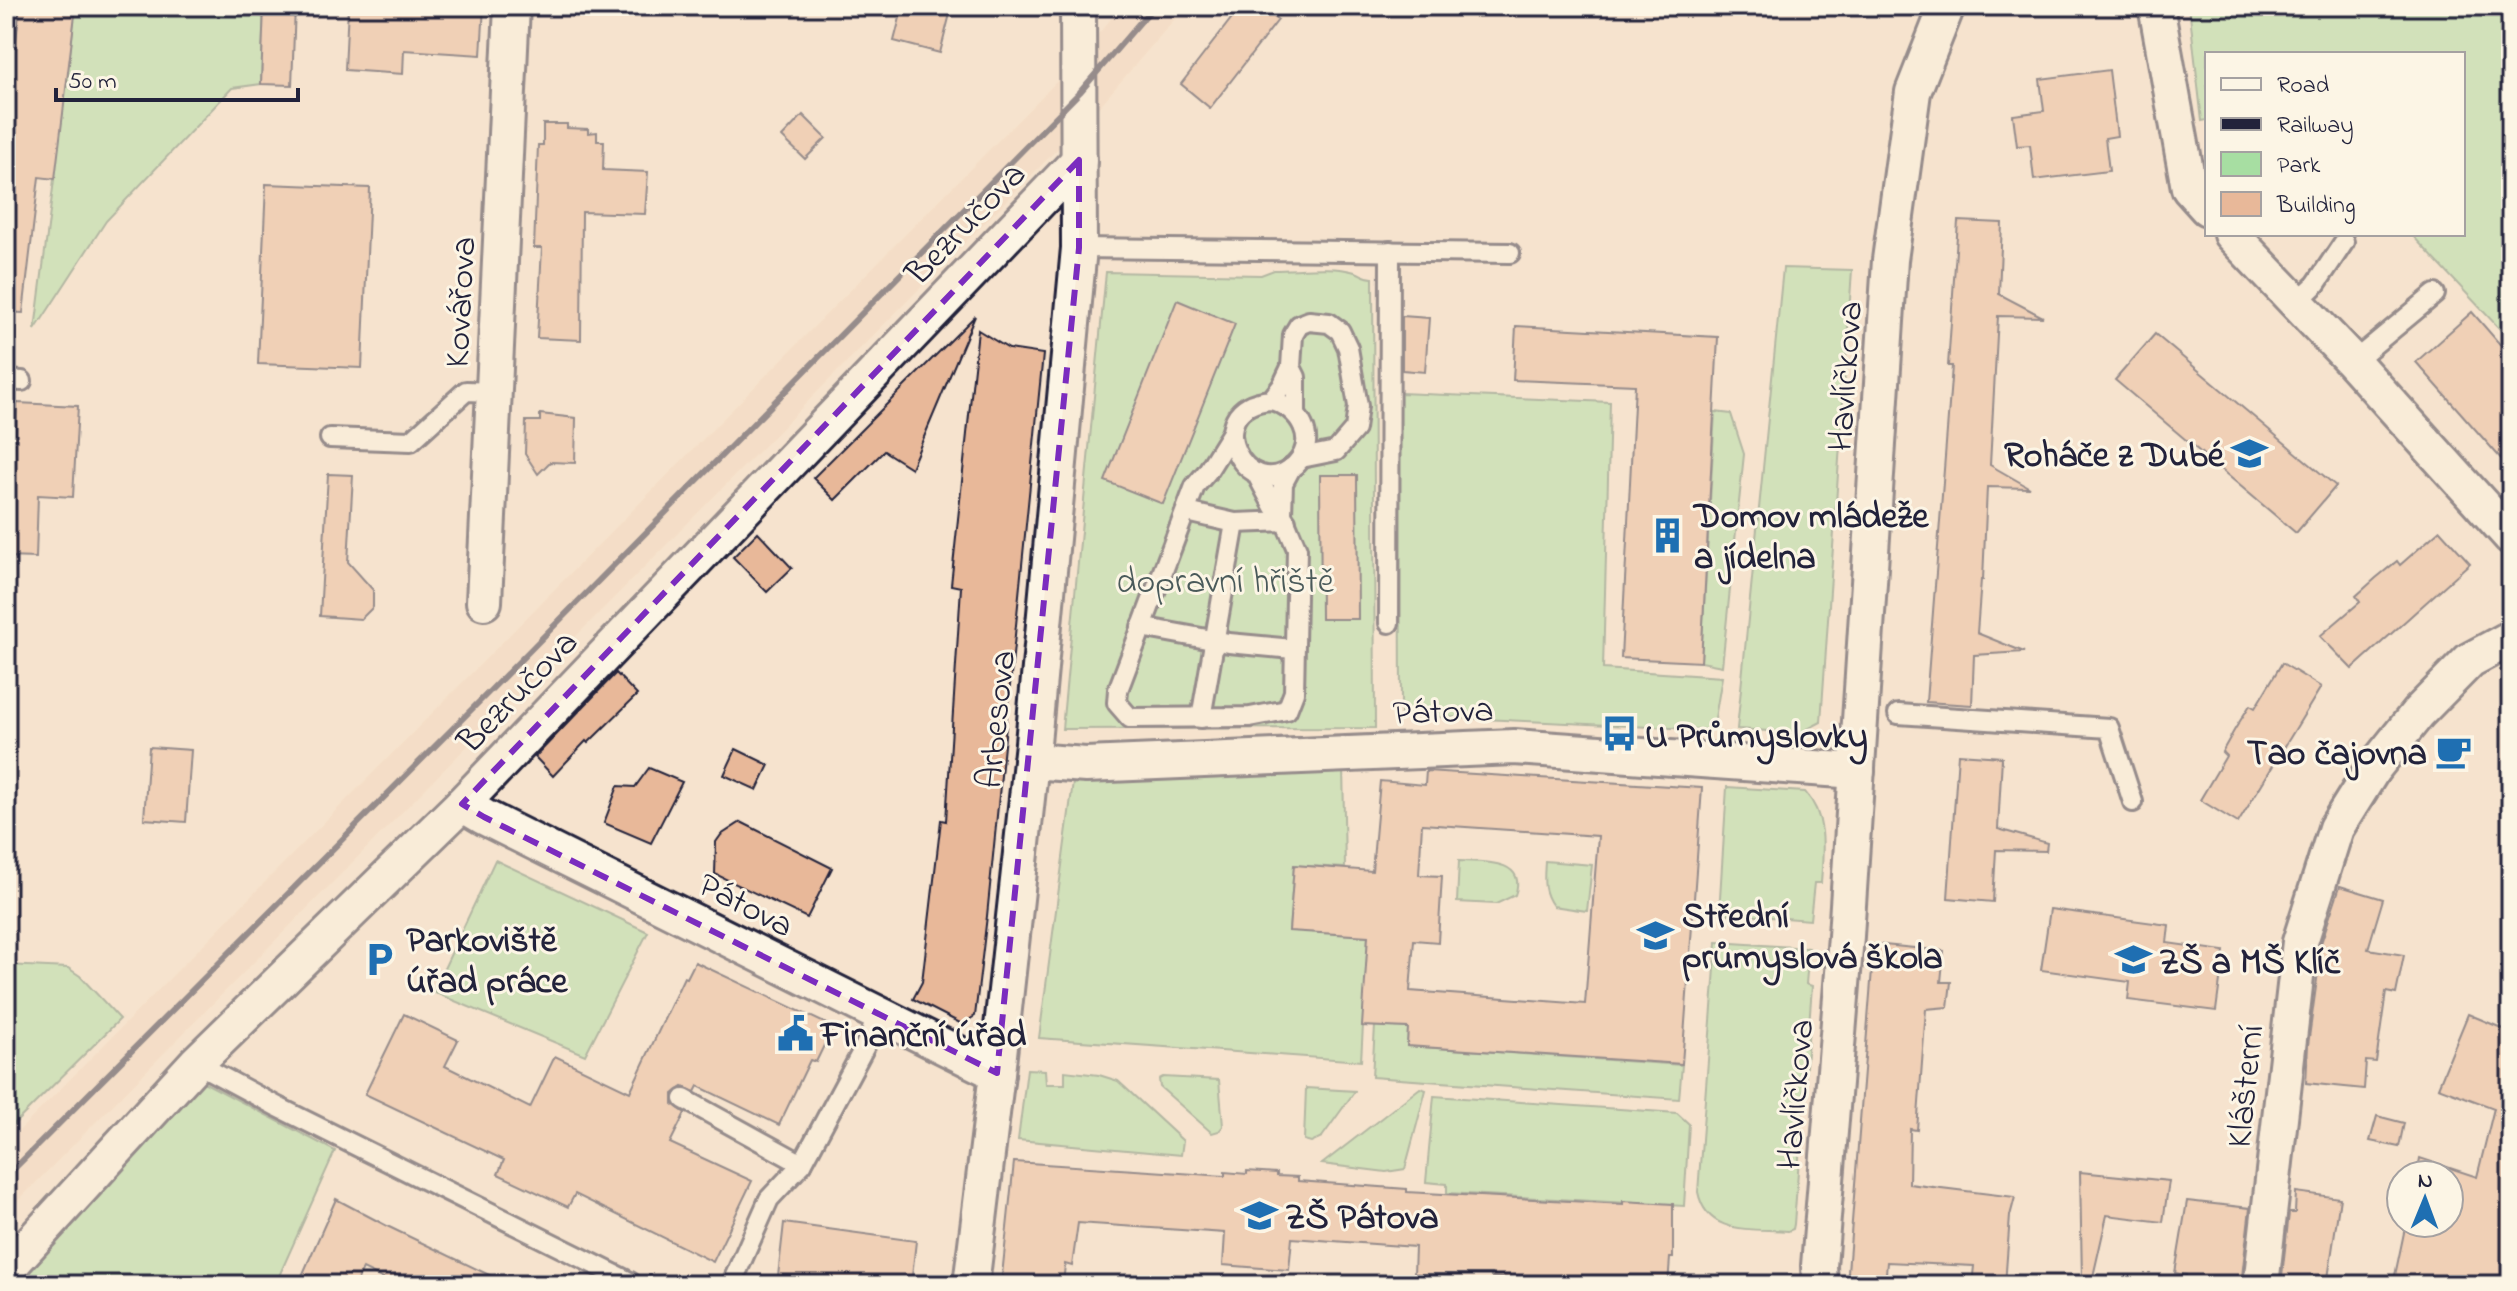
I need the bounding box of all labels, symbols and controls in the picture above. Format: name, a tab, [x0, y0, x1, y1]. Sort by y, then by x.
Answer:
scale bar	[56, 52, 298, 102]
legend	[2205, 52, 2465, 236]
text: 50 m	[68, 65, 117, 100]
text: Road	[2277, 69, 2330, 104]
text: Railway	[2277, 109, 2354, 145]
text: Park	[2277, 149, 2321, 184]
street label: Bezručova	[894, 151, 1040, 300]
text: Building	[2276, 189, 2356, 224]
street label: Kovářova	[433, 235, 492, 369]
street label: Havlíčkova	[1816, 299, 1879, 453]
place label: Roháče z Dubé	[2004, 431, 2225, 484]
school or university icon: Roháče z Dubé	[2231, 434, 2269, 472]
place label: Domov mládeže a jídelna	[1692, 492, 1929, 586]
building icon: Domov mládeže a jídelna	[1649, 516, 1687, 554]
park label: dopravní hřiště	[1116, 557, 1335, 610]
street label: Bezručova	[446, 619, 592, 768]
street label: Arbesova	[965, 648, 1032, 791]
street label: Pátova	[1392, 685, 1495, 742]
place label: U Průmyslovky	[1645, 712, 1868, 765]
bus stop icon: U Průmyslovky	[1600, 715, 1638, 753]
place label: Tao čajovna	[2247, 729, 2427, 782]
cafe icon: Tao čajovna	[2434, 732, 2472, 770]
street label: Pátova	[688, 860, 802, 954]
place label: Střední průmyslová škola	[1682, 892, 1943, 986]
place label: Parkoviště úřad práce	[406, 916, 568, 1010]
school or university icon: Střední průmyslová škola	[1637, 916, 1675, 954]
place label: ZŠ a MŠ Klíč	[2159, 938, 2341, 991]
parking icon: Parkoviště úřad práce	[361, 940, 399, 978]
school or university icon: ZŠ a MŠ Klíč	[2114, 941, 2152, 979]
place label: Finanční úřad	[819, 1011, 1027, 1064]
public building icon: Finanční úřad	[776, 1014, 814, 1052]
street label: Havlíčkova	[1765, 1017, 1830, 1172]
street label: Klášterní	[2215, 1022, 2280, 1151]
north arrow	[2385, 1159, 2465, 1239]
text: N	[2418, 1166, 2433, 1198]
place label: ZŠ Pátova	[1285, 1193, 1439, 1246]
school or university icon: ZŠ Pátova	[1240, 1196, 1278, 1234]

